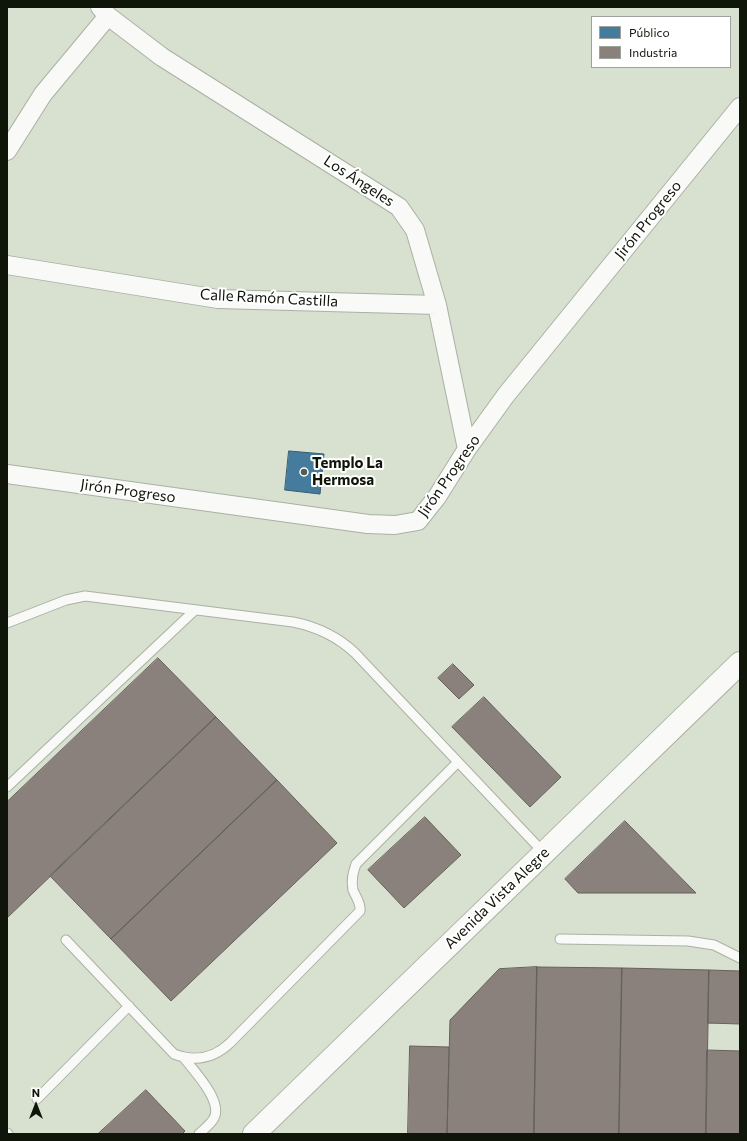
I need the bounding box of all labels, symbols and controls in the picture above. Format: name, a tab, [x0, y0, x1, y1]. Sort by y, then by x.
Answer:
legend	[591, 16, 731, 68]
text: Público	[629, 25, 670, 39]
text: Industria	[629, 45, 677, 59]
street label: Los Ángeles	[320, 152, 398, 210]
street label: Jirón Progreso	[611, 177, 685, 263]
street label: Calle Ramón Castilla	[199, 285, 339, 311]
street label: Jirón Progreso	[414, 431, 484, 521]
place label: Templo La Hermosa	[312, 454, 383, 489]
marker: Templo La Hermosa	[299, 467, 309, 477]
street label: Jirón Progreso	[79, 475, 177, 507]
street label: Avenida Vista Alegre	[441, 843, 553, 953]
north arrow	[16, 1085, 56, 1125]
text: N	[32, 1086, 40, 1099]

